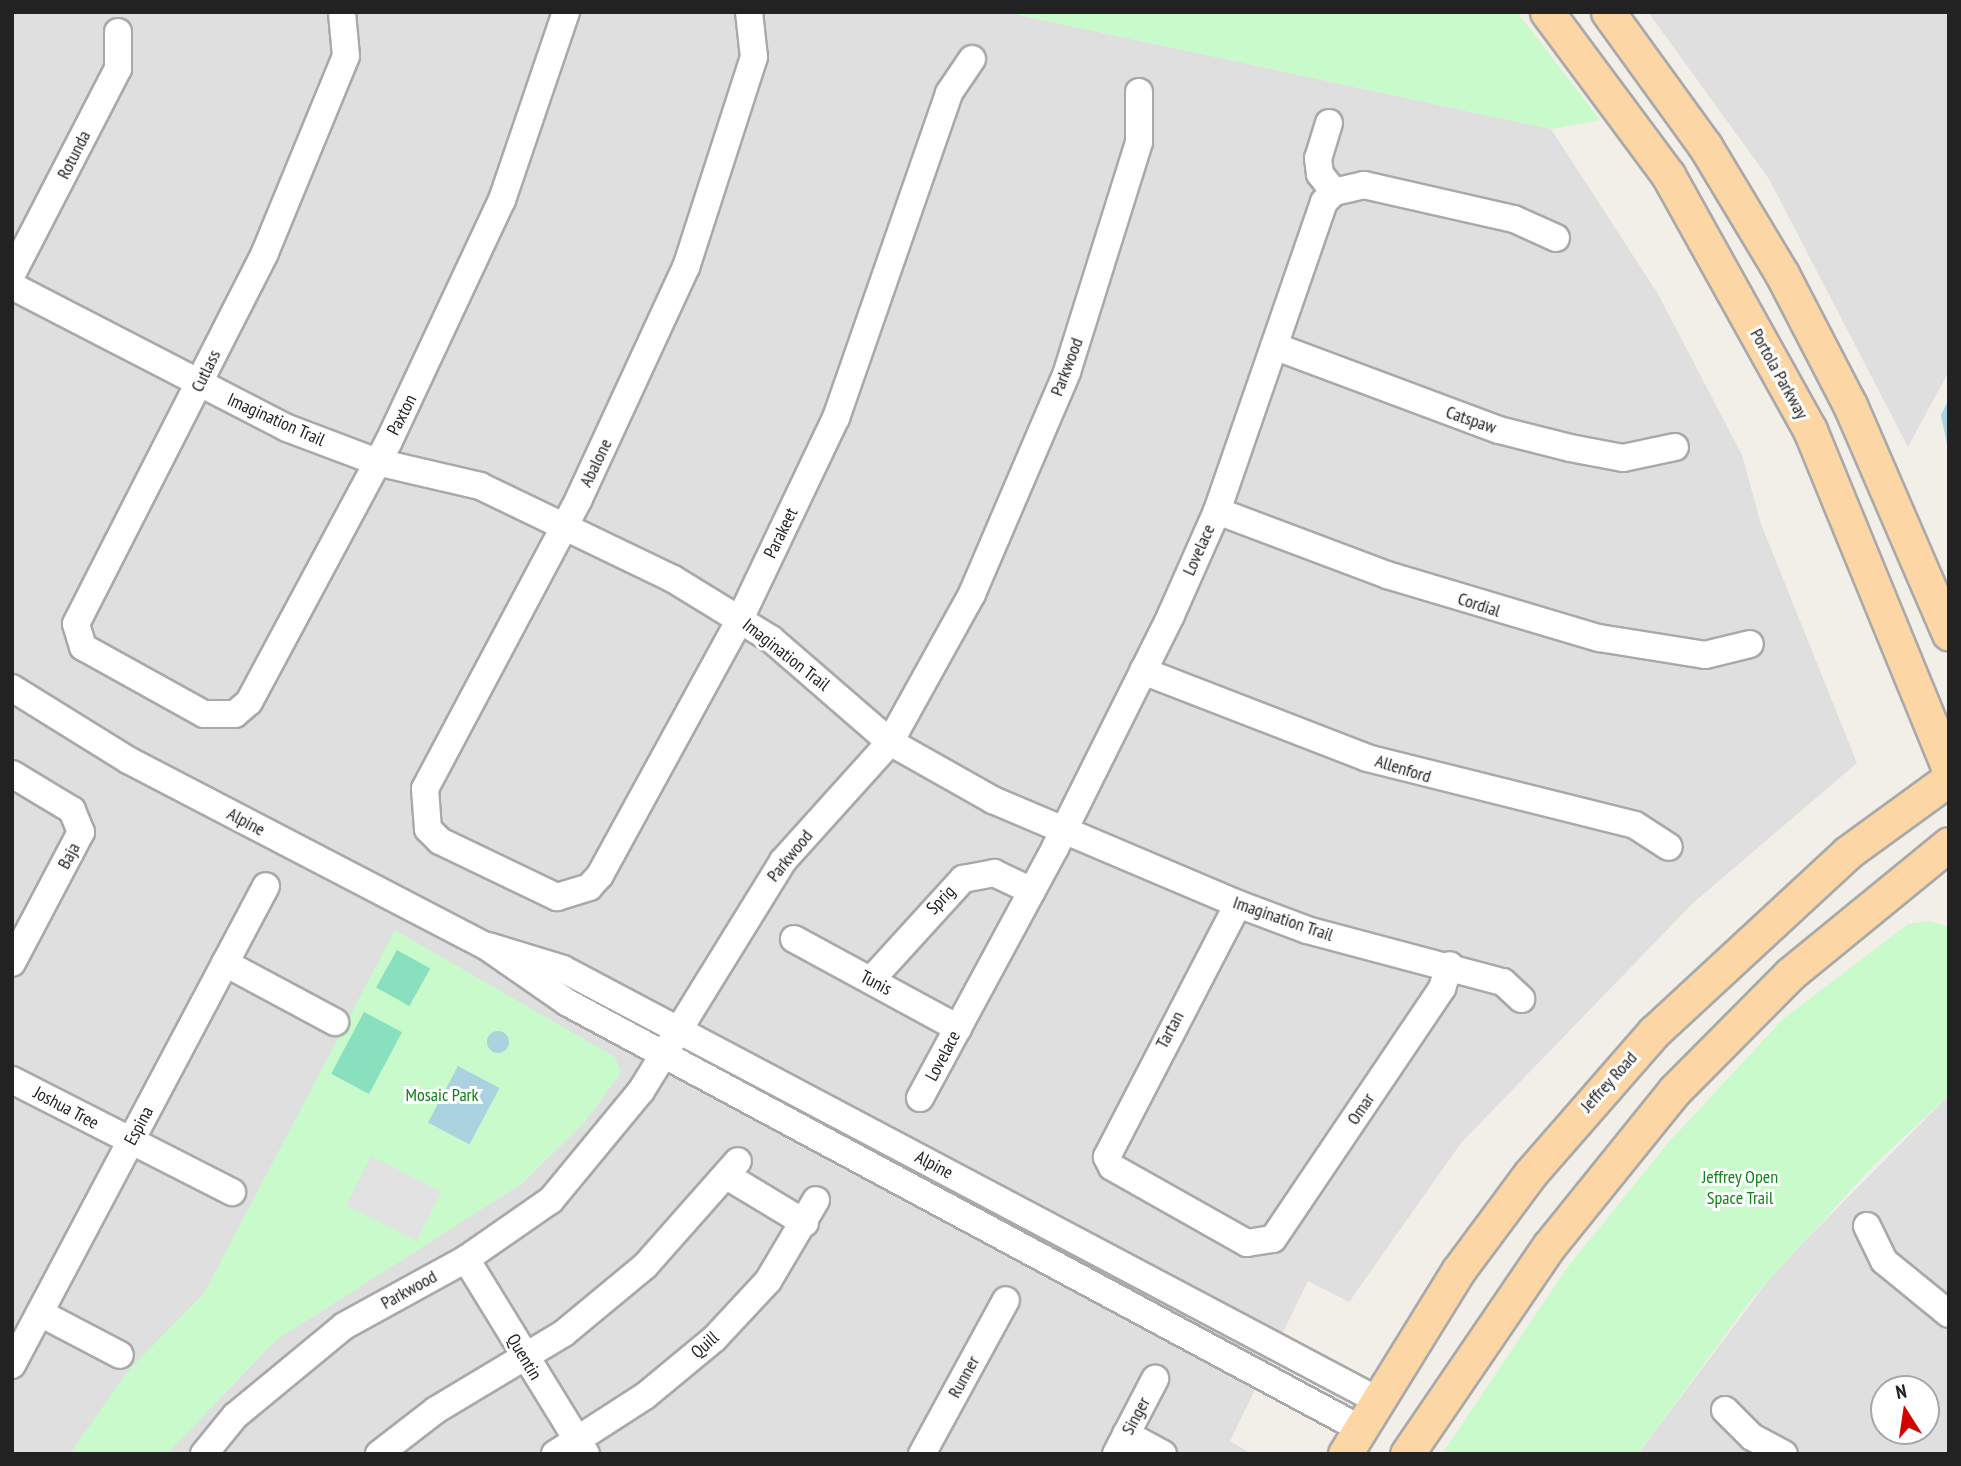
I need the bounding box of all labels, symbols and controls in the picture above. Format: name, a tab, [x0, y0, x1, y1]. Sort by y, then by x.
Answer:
street label: Rotunda	[53, 127, 95, 183]
street label: Portola Parkway	[1745, 325, 1813, 423]
street label: Parkwood	[1046, 335, 1088, 399]
street label: Cutlass	[187, 346, 225, 396]
street label: Imagination Trail	[224, 389, 328, 451]
street label: Paxton	[383, 391, 421, 439]
street label: Catspaw	[1443, 401, 1499, 439]
street label: Abalone	[575, 435, 617, 491]
street label: Parakeet	[760, 504, 802, 562]
street label: Lovelace	[1178, 521, 1220, 579]
street label: Cordial	[1455, 588, 1503, 622]
street label: Imagination Trail	[738, 614, 834, 696]
street label: Allenford	[1372, 750, 1434, 788]
street label: Alpine	[223, 803, 269, 841]
street label: Parkwood	[763, 826, 817, 886]
street label: Baja	[53, 839, 85, 873]
street label: Sprig	[922, 881, 960, 919]
street label: Imagination Trail	[1230, 892, 1336, 946]
street label: Tunis	[857, 966, 895, 1000]
street label: Tartan	[1151, 1008, 1189, 1052]
street label: Lovelace	[921, 1027, 965, 1085]
street label: Jeffrey Road	[1576, 1047, 1642, 1117]
street label: Joshua Tree	[30, 1082, 102, 1134]
park label: Mosaic Park	[405, 1084, 479, 1106]
street label: Omar	[1343, 1089, 1379, 1129]
street label: Espina	[120, 1103, 158, 1149]
street label: Alpine	[911, 1146, 957, 1184]
park label: Jeffrey Open Space Trail	[1702, 1167, 1778, 1210]
street label: Parkwood	[377, 1266, 441, 1314]
street label: Quill	[687, 1327, 723, 1363]
street label: Quentin	[502, 1330, 546, 1384]
street label: Runner	[944, 1352, 984, 1402]
north arrow	[1870, 1375, 1940, 1445]
text: N	[1894, 1379, 1909, 1404]
street label: Singer	[1117, 1393, 1155, 1439]

